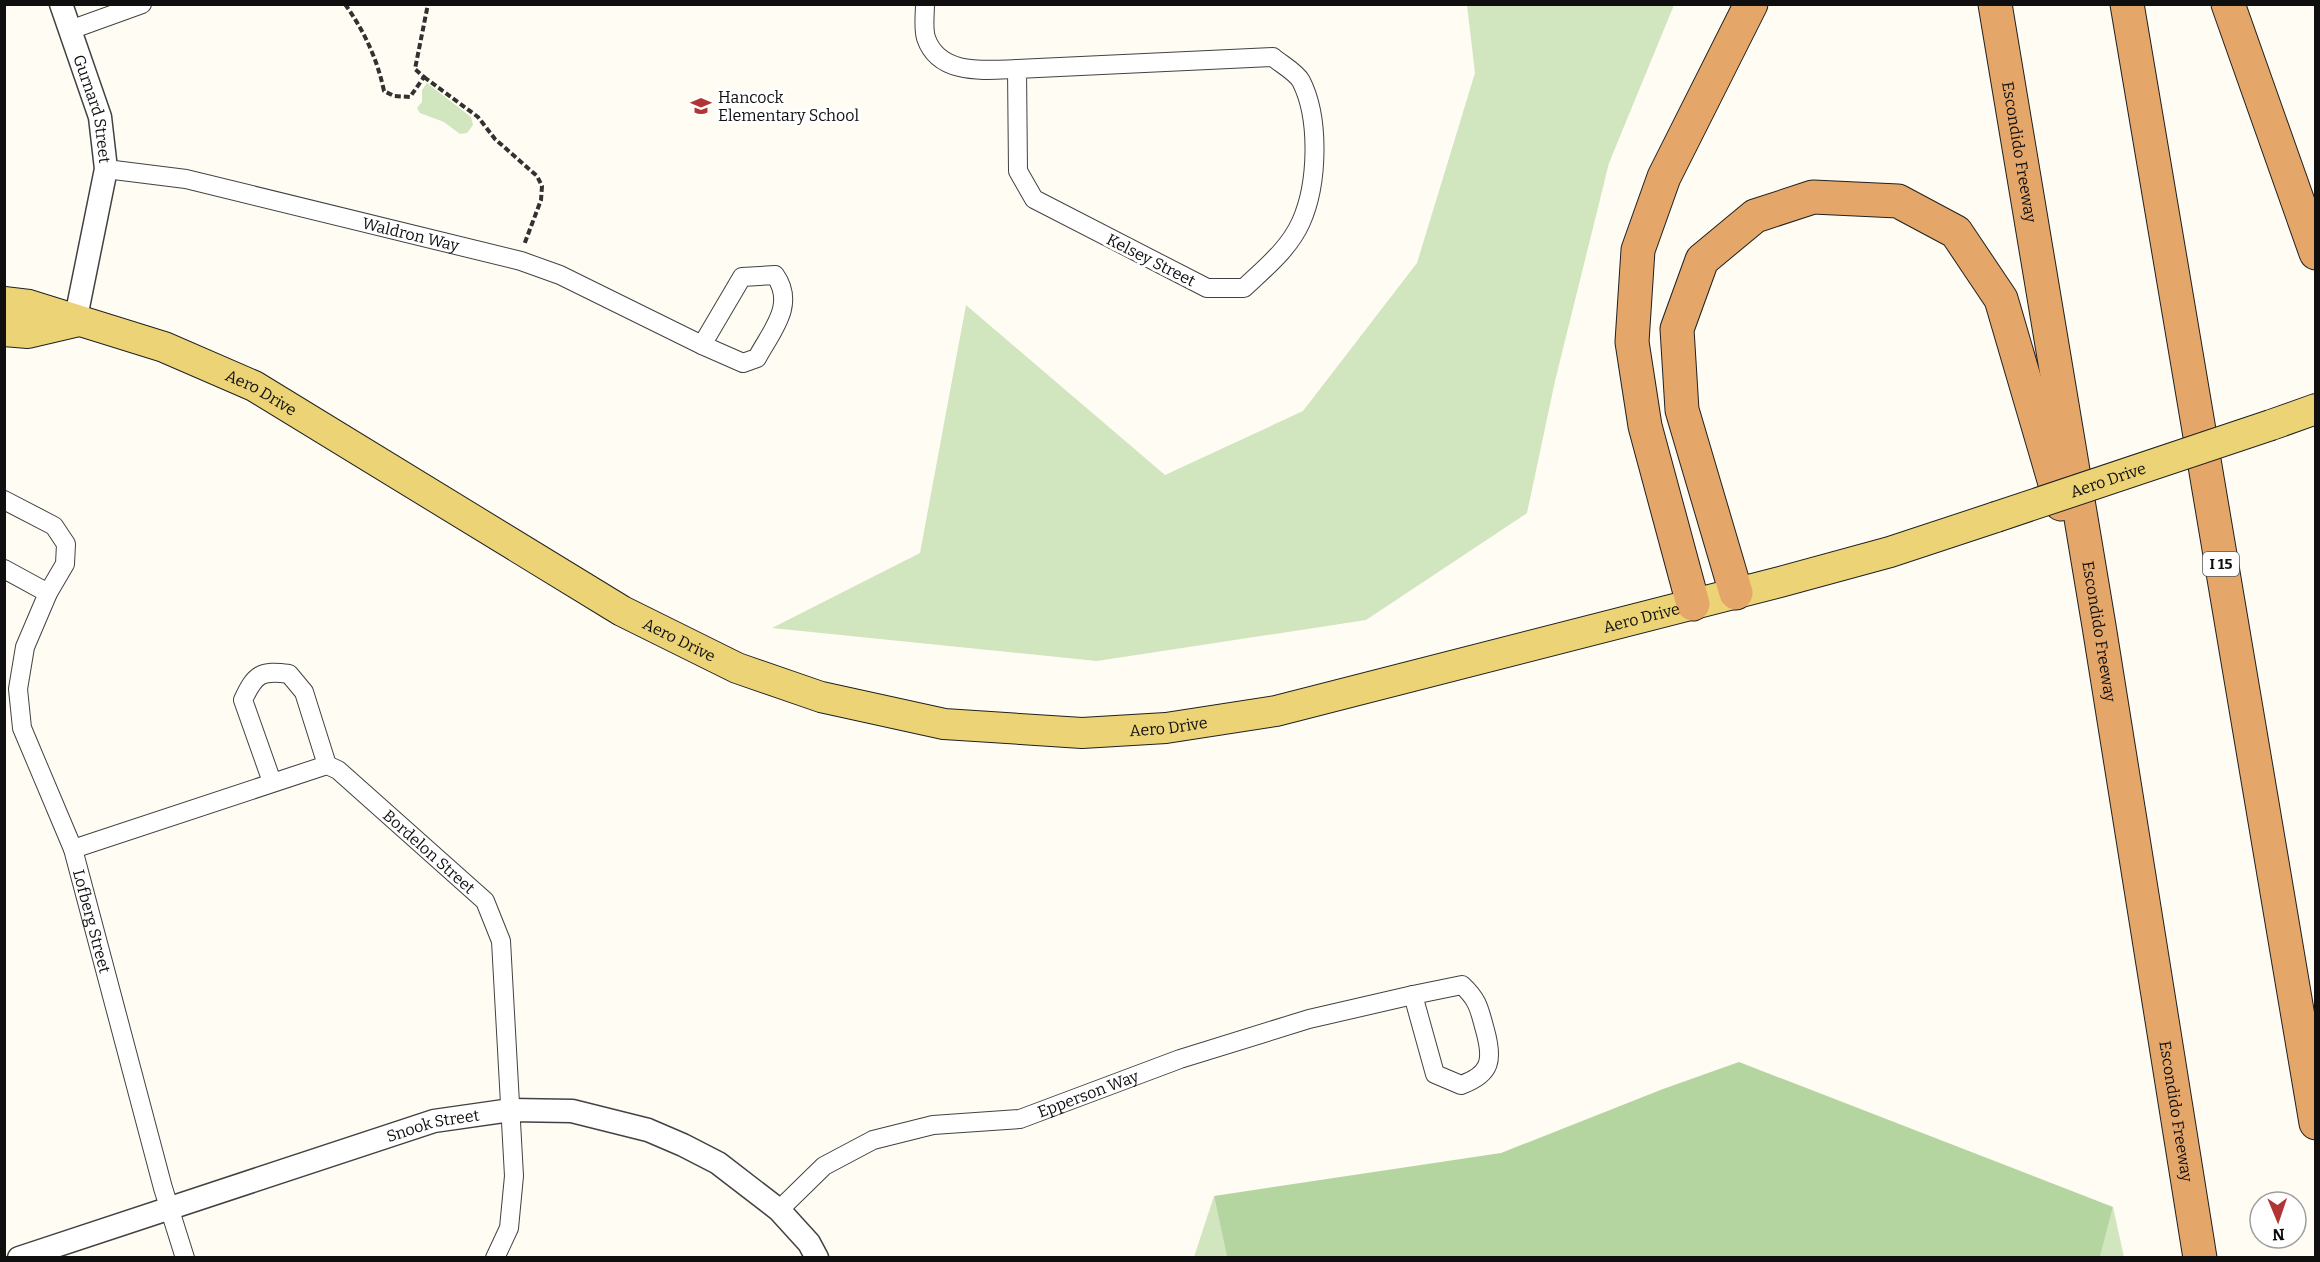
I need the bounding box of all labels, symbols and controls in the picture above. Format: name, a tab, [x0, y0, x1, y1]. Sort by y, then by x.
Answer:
street label: Gurnard Street	[70, 52, 115, 164]
street label: Escondido Freeway	[1999, 80, 2041, 224]
place label: Hancock Elementary School	[718, 88, 859, 125]
school or university icon: Hancock Elementary School	[689, 94, 713, 118]
street label: Waldron Way	[360, 213, 462, 255]
street label: Kelsey Street	[1104, 230, 1199, 291]
street label: Aero Drive	[223, 365, 300, 419]
street label: Aero Drive	[2068, 458, 2148, 501]
road number: I 15	[2203, 552, 2239, 576]
street label: Escondido Freeway	[2079, 559, 2121, 704]
street label: Aero Drive	[1601, 599, 1682, 636]
street label: Aero Drive	[640, 614, 719, 665]
street label: Aero Drive	[1129, 712, 1209, 740]
street label: Bordelon Street	[379, 806, 479, 897]
street label: Lofberg Street	[69, 867, 115, 975]
street label: Escondido Freeway	[2156, 1039, 2197, 1184]
street label: Epperson Way	[1035, 1066, 1142, 1121]
street label: Snook Street	[384, 1105, 481, 1146]
north arrow	[2248, 1190, 2308, 1250]
text: N	[2272, 1225, 2285, 1244]

